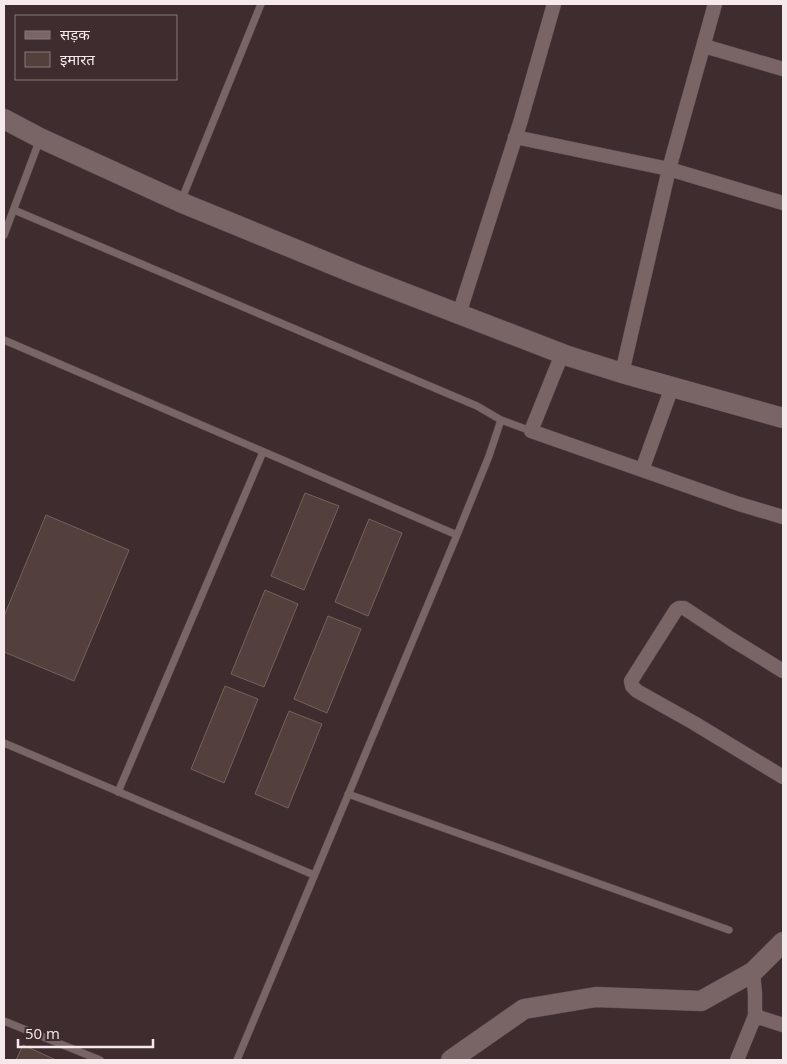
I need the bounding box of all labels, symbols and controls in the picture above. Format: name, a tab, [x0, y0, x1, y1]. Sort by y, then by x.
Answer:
legend	[15, 15, 178, 80]
text: सड़क	[60, 24, 90, 44]
text: इमारत	[60, 49, 95, 69]
scale bar	[18, 1016, 152, 1048]
text: 50 m	[25, 1023, 60, 1043]

